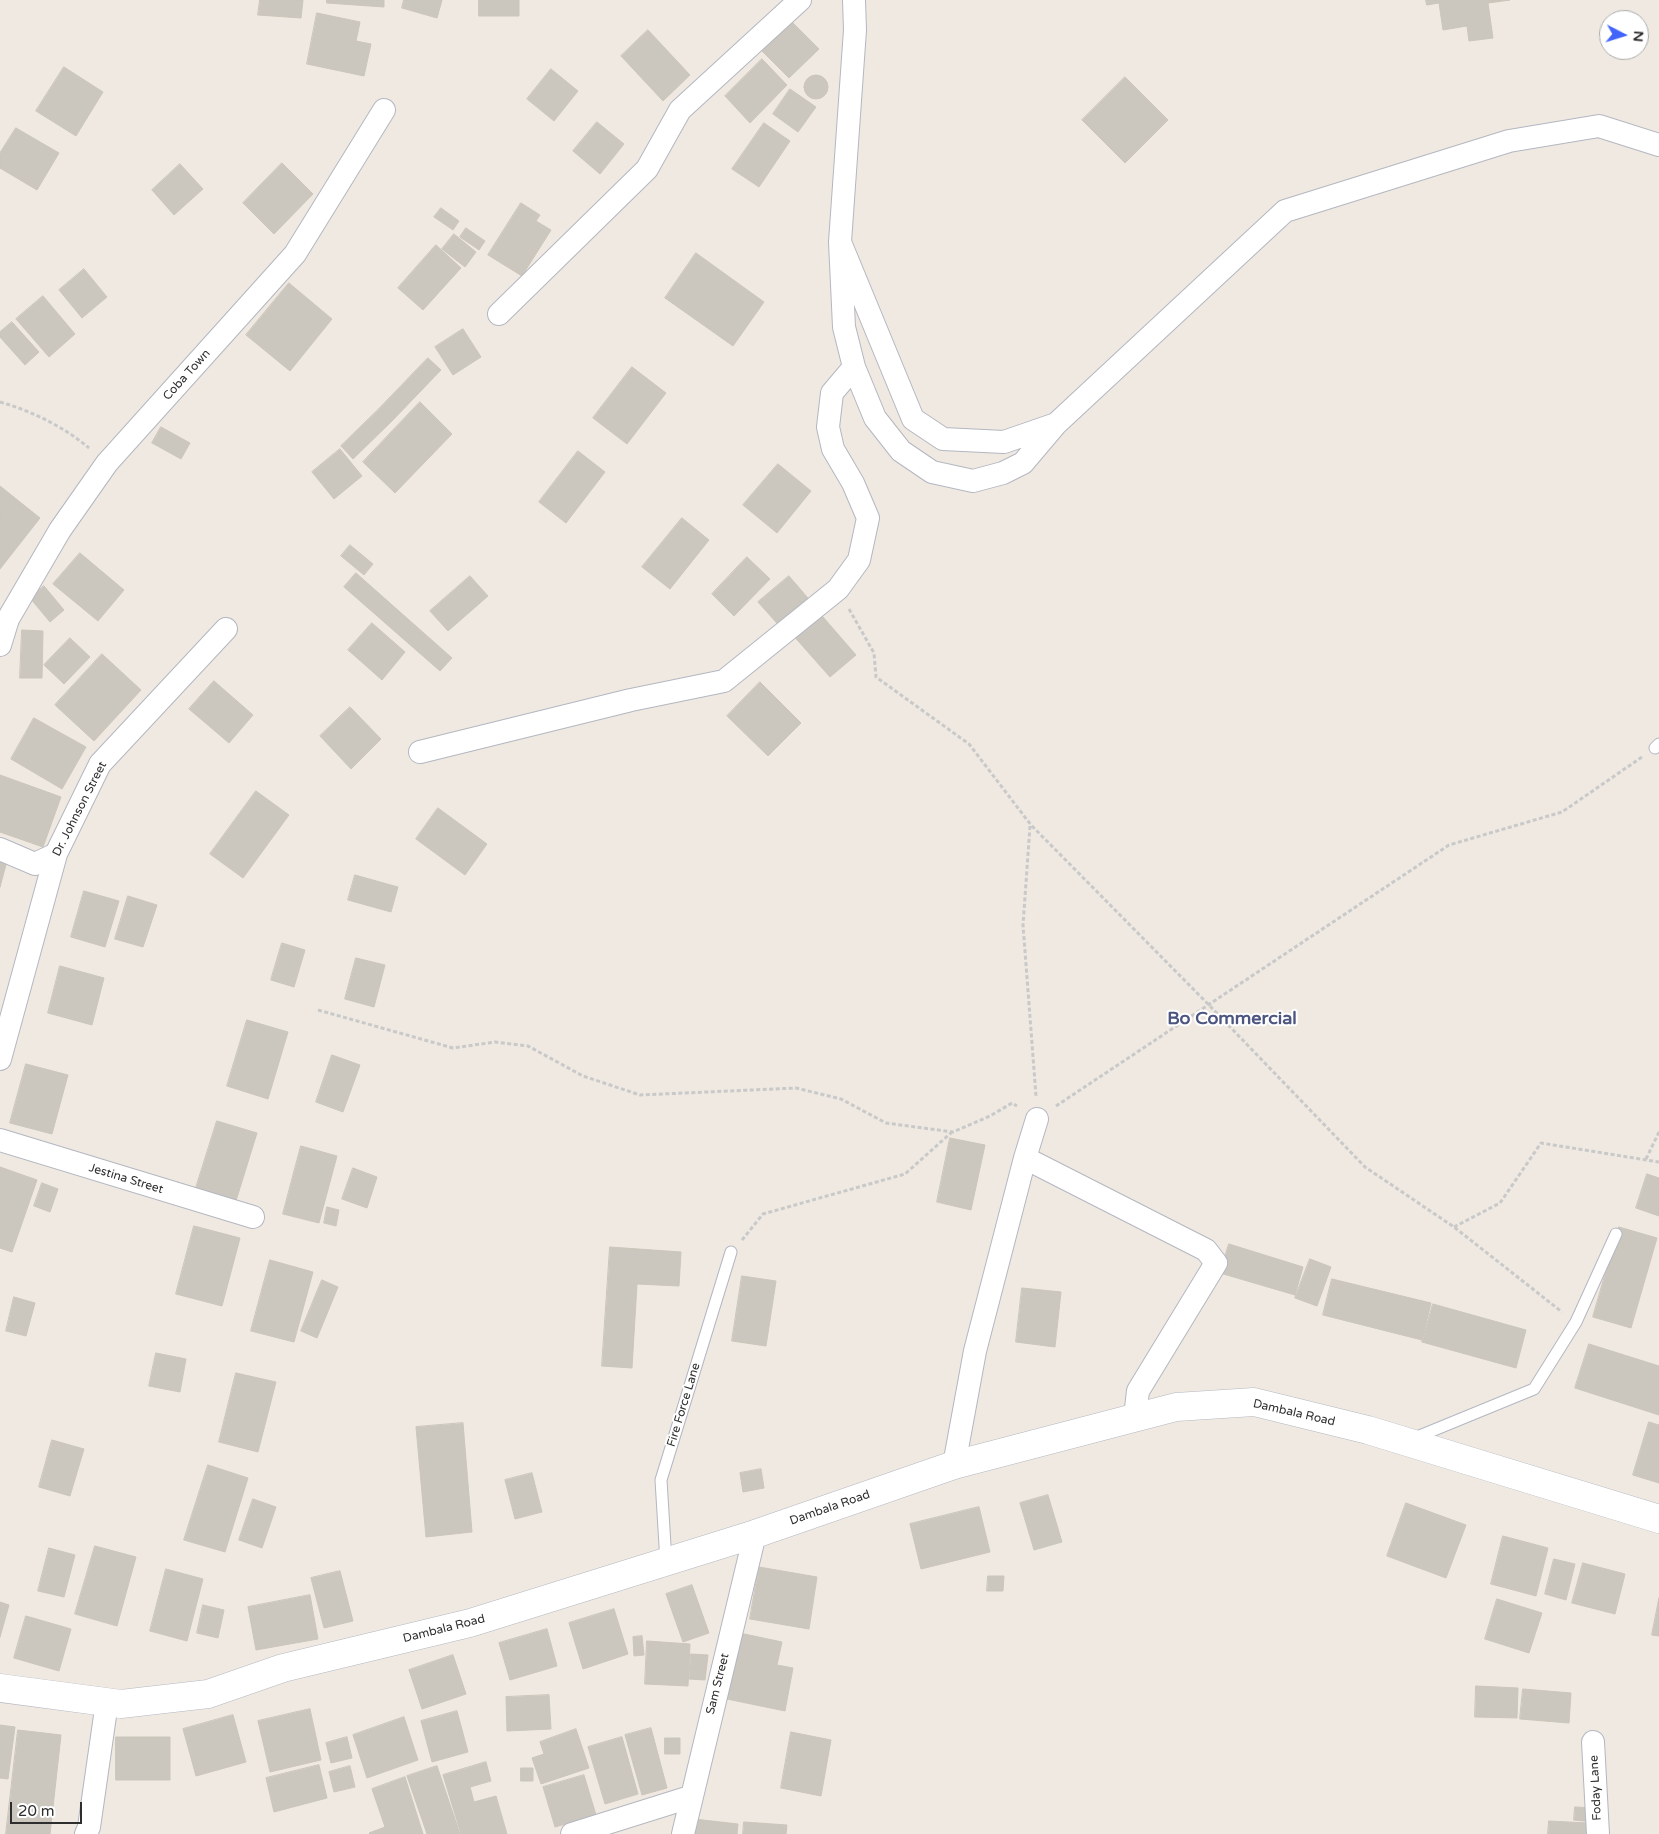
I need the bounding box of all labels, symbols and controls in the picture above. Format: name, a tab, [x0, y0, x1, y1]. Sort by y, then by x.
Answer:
north arrow	[1599, 10, 1649, 60]
text: N	[1629, 30, 1647, 43]
street label: Coba Town	[160, 347, 214, 403]
street label: Dr. Johnson Street	[50, 759, 110, 859]
district label: Bo Commercial	[1167, 1008, 1297, 1030]
street label: Jestina Street	[87, 1161, 165, 1197]
street label: Fire Force Lane	[664, 1361, 704, 1449]
street label: Dambala Road	[1251, 1397, 1337, 1429]
street label: Dambala Road	[788, 1488, 872, 1528]
street label: Dambala Road	[402, 1612, 486, 1646]
street label: Sam Street	[703, 1652, 733, 1716]
street label: Foday Lane	[1587, 1755, 1605, 1821]
scale bar	[12, 1792, 85, 1824]
text: 20 m	[18, 1802, 55, 1820]

